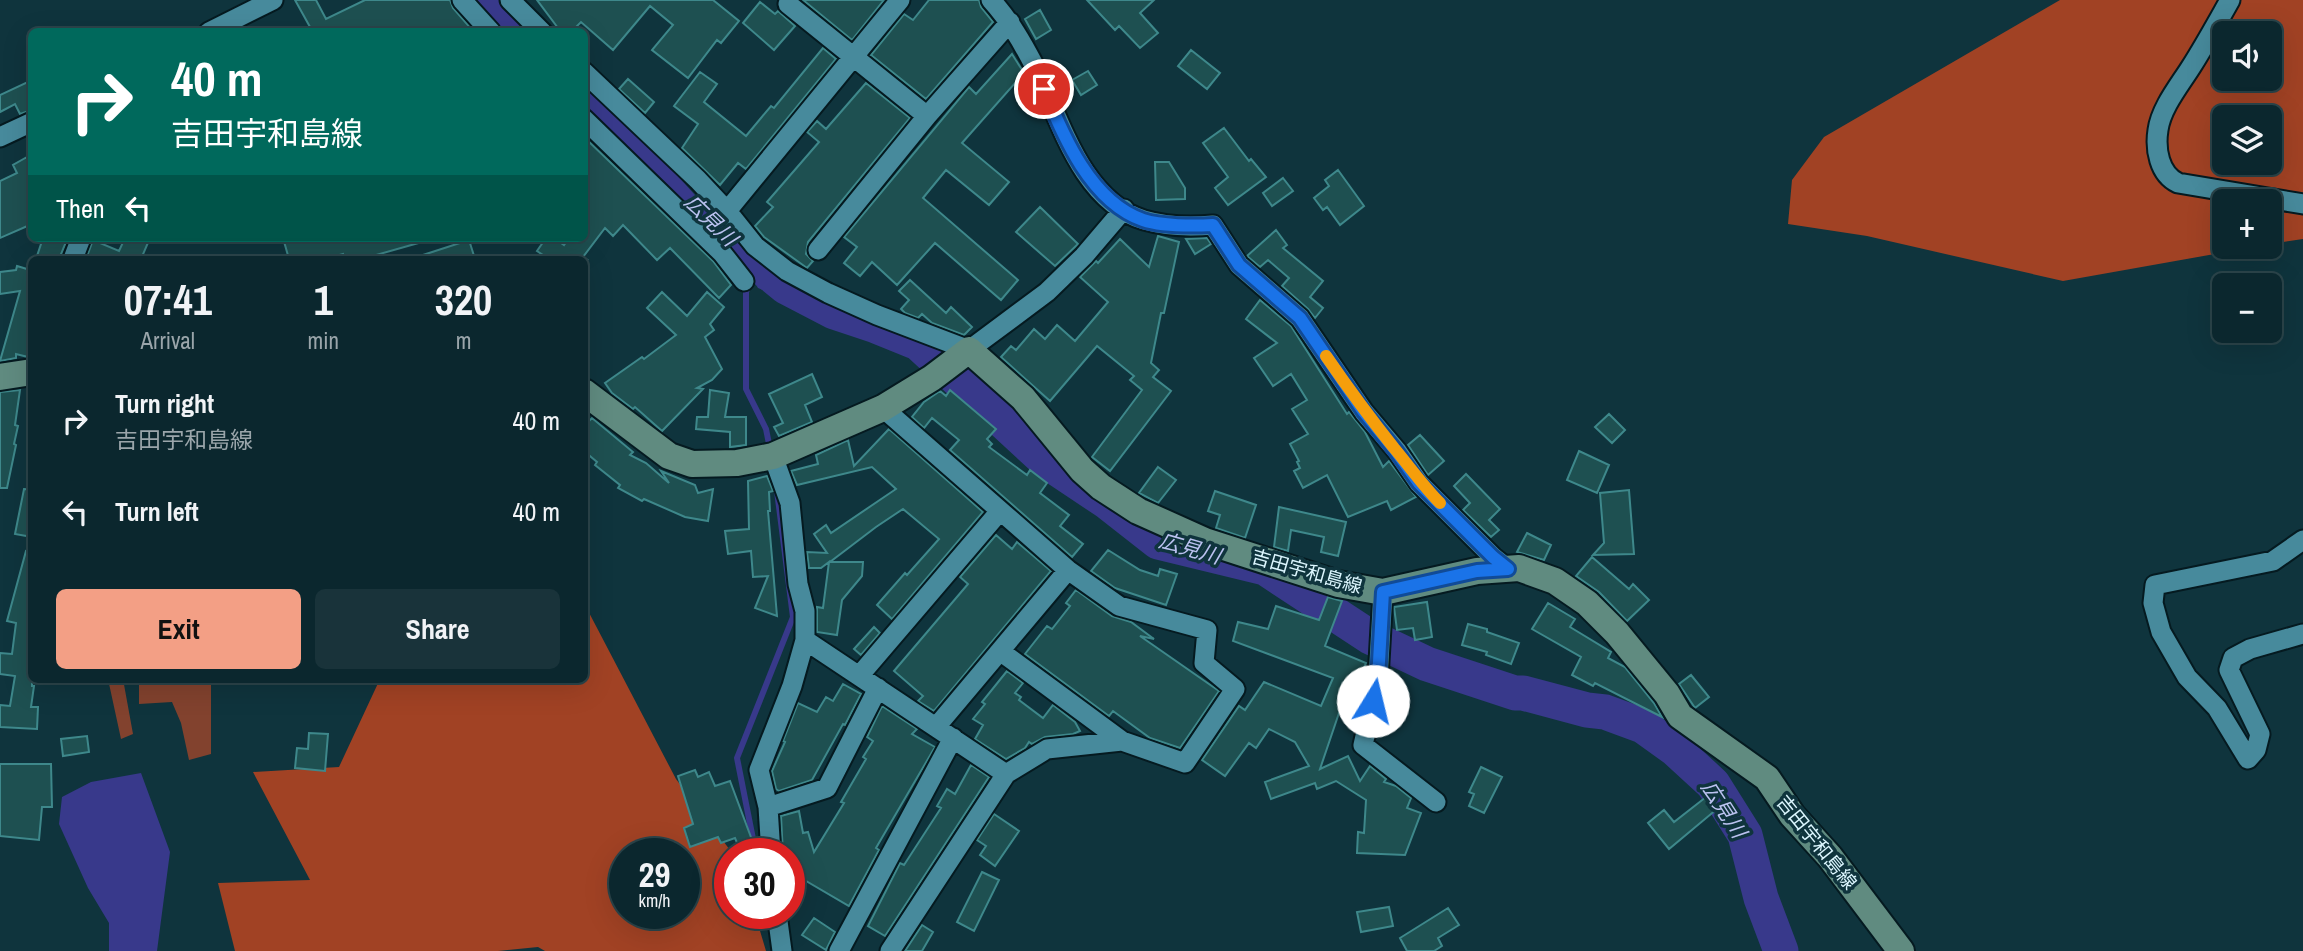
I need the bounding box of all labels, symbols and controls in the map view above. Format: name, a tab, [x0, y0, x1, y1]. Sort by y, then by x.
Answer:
map controls	[2212, 21, 2282, 343]
button: sound	[2212, 21, 2282, 91]
text: 40 m	[171, 45, 263, 111]
icon: right	[56, 56, 147, 147]
pin	[1014, 59, 1074, 119]
icon: arrive	[1025, 70, 1063, 108]
button: layers	[2212, 105, 2282, 175]
text: 吉田宇和島線	[171, 112, 363, 155]
water label: 広見川	[678, 188, 745, 254]
icon: left	[119, 189, 157, 227]
button: +	[2212, 189, 2282, 259]
text: Then	[56, 191, 105, 226]
text: 07:41	[124, 272, 212, 328]
text: 1	[314, 272, 333, 328]
text: 320	[435, 272, 492, 328]
button: −	[2212, 273, 2282, 343]
text: Arrival	[141, 325, 195, 356]
text: min	[308, 325, 339, 356]
text: m	[456, 325, 471, 356]
text: Turn right	[115, 386, 214, 421]
icon: right	[56, 402, 94, 440]
text: 40 m	[513, 403, 560, 438]
text: 吉田宇和島線	[115, 424, 253, 455]
icon: left	[56, 493, 94, 531]
text: Turn left	[115, 494, 199, 529]
text: 40 m	[513, 494, 560, 529]
water label: 広見川	[1156, 525, 1226, 571]
street label: 吉田宇和島線	[1249, 543, 1365, 599]
button: Exit	[56, 589, 301, 669]
button: Share	[315, 589, 560, 669]
position arrow	[1336, 664, 1410, 738]
water label: 広見川	[1695, 775, 1754, 845]
street label: 吉田宇和島線	[1771, 790, 1863, 894]
speed limit sign: 30	[714, 838, 805, 929]
text: 29	[639, 851, 670, 898]
text: km/h	[639, 888, 671, 913]

